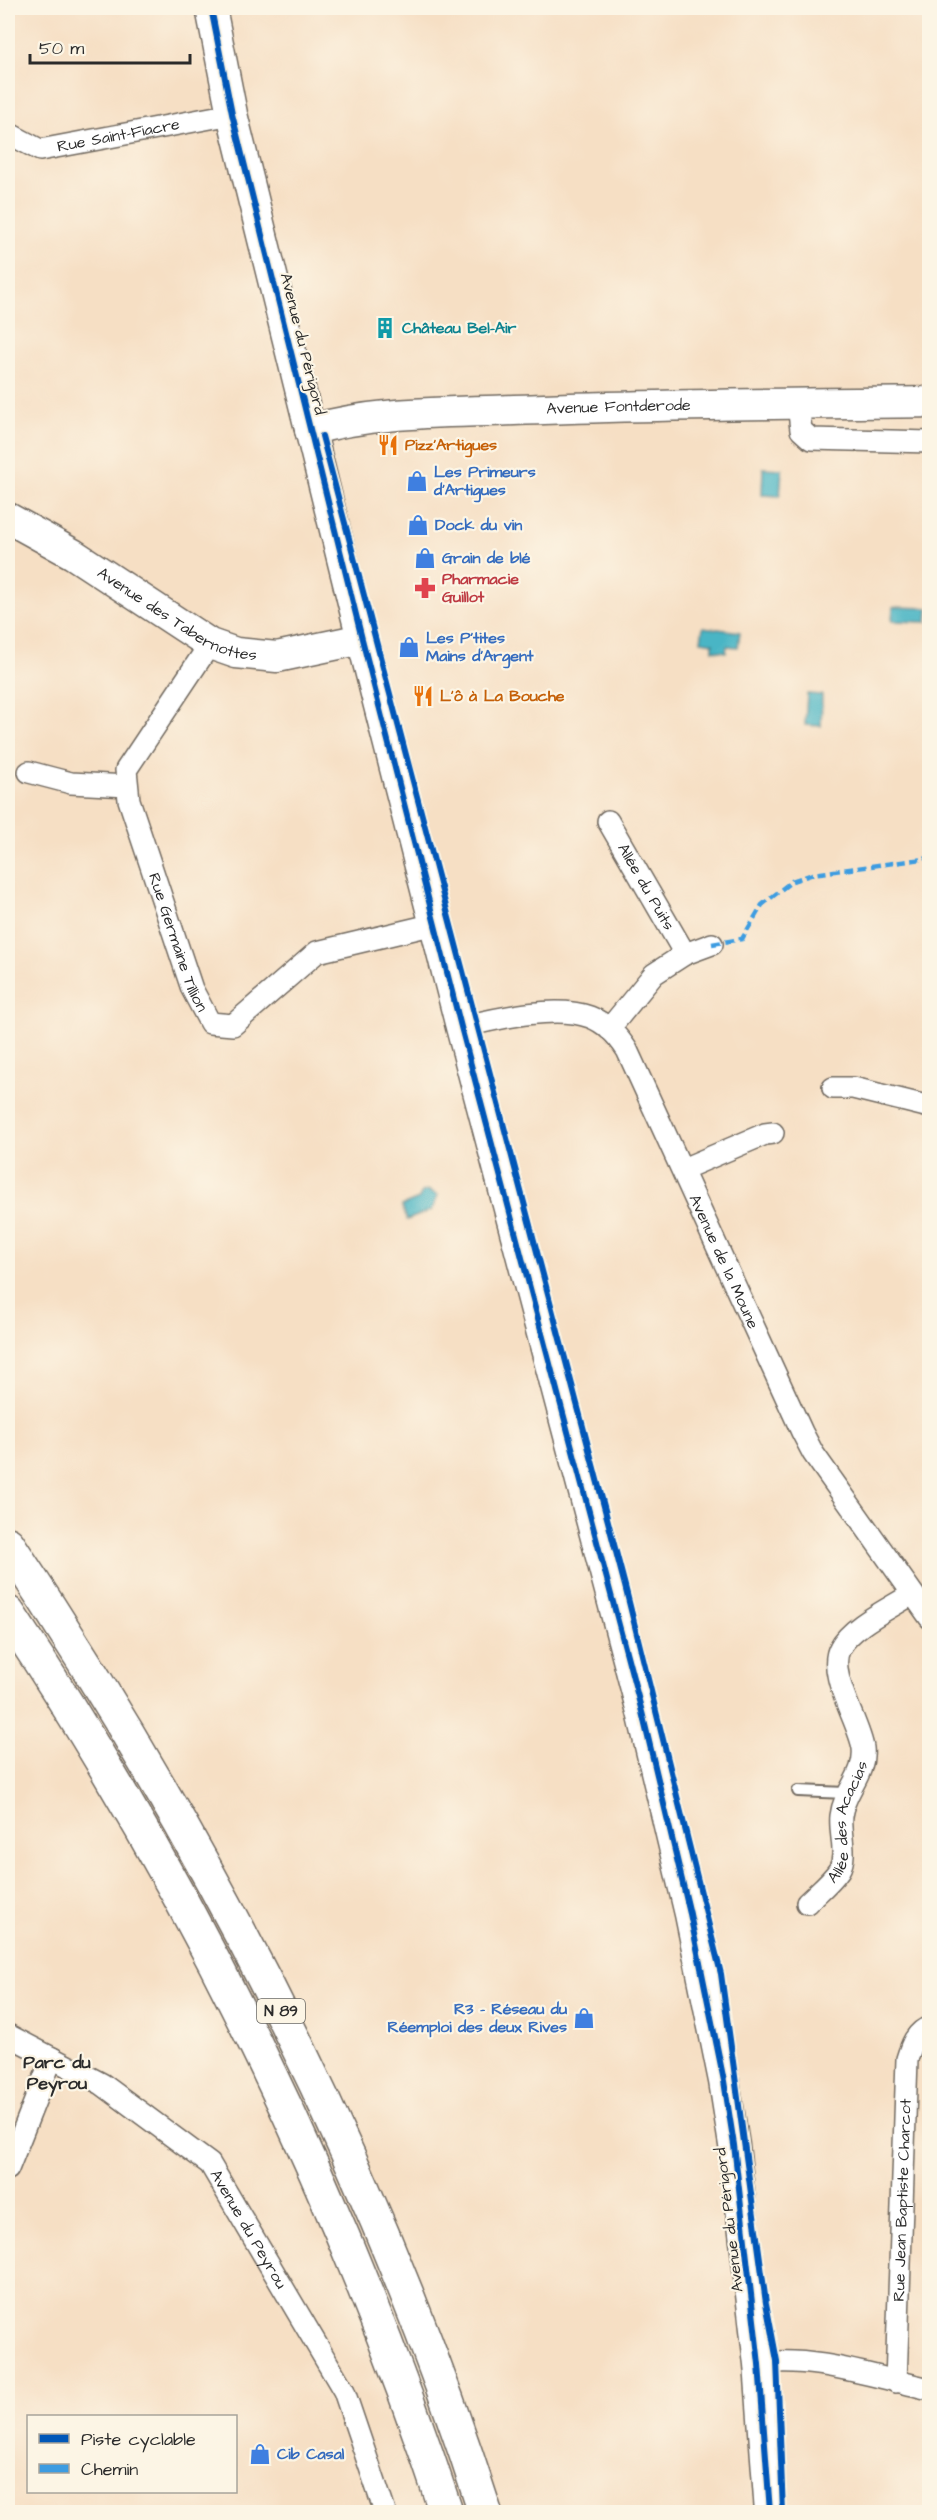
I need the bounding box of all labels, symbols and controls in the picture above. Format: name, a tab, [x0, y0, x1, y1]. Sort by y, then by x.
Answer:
scale bar	[30, 27, 190, 65]
text: 50 m	[39, 36, 84, 61]
street label: Rue Saint-Fiacre	[55, 113, 182, 158]
street label: Avenue du Périgord	[274, 271, 331, 417]
building icon: Château Bel-Air	[373, 316, 397, 340]
place label: Château Bel-Air	[402, 317, 516, 339]
street label: Avenue Fontderode	[546, 394, 691, 420]
restaurant icon: Pizz'Artigues	[376, 433, 400, 457]
place label: Pizz'Artigues	[405, 434, 497, 458]
place label: Les Primeurs d'Artigues	[433, 461, 536, 503]
shop icon: Les Primeurs d'Artigues	[405, 469, 429, 493]
shop icon: Dock du vin	[406, 513, 430, 537]
place label: Dock du vin	[435, 514, 522, 536]
shop icon: Grain de blé	[413, 546, 437, 570]
place label: Grain de blé	[442, 547, 531, 569]
street label: Avenue des Tabernottes	[93, 562, 258, 666]
place label: Pharmacie Guillot	[442, 568, 519, 608]
pharmacy icon: Pharmacie Guillot	[413, 576, 437, 600]
place label: Les P'tites Mains d'Argent	[426, 627, 534, 669]
shop icon: Les P'tites Mains d'Argent	[397, 635, 421, 659]
restaurant icon: L'ô à La Bouche	[411, 684, 435, 708]
place label: L'ô à La Bouche	[440, 685, 565, 707]
street label: Allée du Puits	[612, 839, 680, 934]
street label: Rue Germaine Tillion	[143, 870, 213, 1016]
street label: Avenue de la Moune	[684, 1191, 764, 1333]
street label: Allée des Acacias	[822, 1759, 873, 1888]
place label: R3 - Réseau du Réemploi des deux Rives	[388, 1998, 567, 2038]
road number: N 89	[257, 1999, 305, 2023]
shop icon: R3 - Réseau du Réemploi des deux Rives	[572, 2006, 596, 2030]
district label: Parc du Peyrou	[23, 2050, 91, 2097]
street label: Rue Jean Baptiste Charcot	[888, 2098, 917, 2302]
street label: Avenue du Périgord	[709, 2146, 750, 2294]
street label: Avenue du Peyrou	[205, 2165, 292, 2293]
legend	[27, 2415, 237, 2493]
text: Piste cyclable	[81, 2427, 196, 2453]
shop icon: Cib Casal	[248, 2442, 272, 2466]
place label: Cib Casal	[277, 2443, 345, 2465]
text: Chemin	[81, 2457, 138, 2482]

